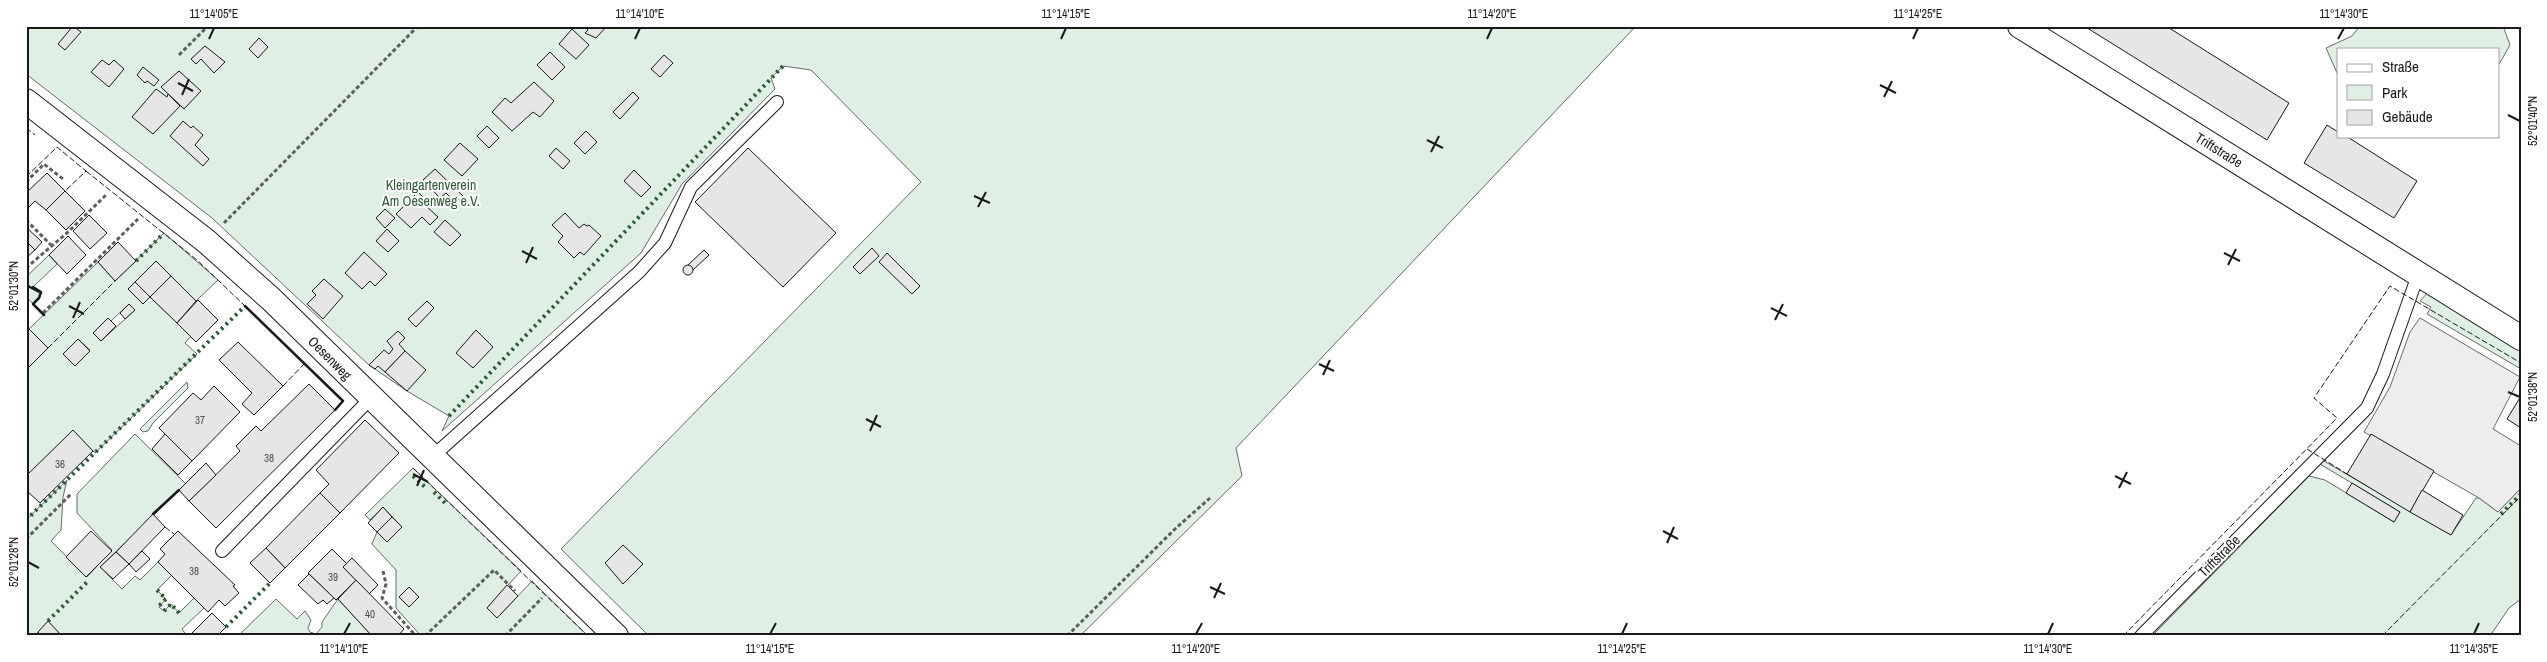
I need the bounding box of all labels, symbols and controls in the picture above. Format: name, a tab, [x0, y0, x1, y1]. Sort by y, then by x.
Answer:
text: 11°14'05"E	[190, 6, 238, 22]
text: 11°14'10"E	[616, 6, 664, 22]
text: 11°14'15"E	[1042, 6, 1090, 22]
text: 11°14'20"E	[1468, 6, 1516, 22]
text: 11°14'25"E	[1894, 6, 1942, 22]
text: 11°14'30"E	[2320, 6, 2368, 22]
legend	[2337, 48, 2500, 138]
text: Straße	[2382, 56, 2419, 77]
text: Park	[2382, 82, 2408, 103]
text: 52°01'40"N	[2525, 96, 2541, 146]
text: Gebäude	[2382, 106, 2433, 127]
street label: Triftstraße	[2192, 128, 2246, 172]
park label: Kleingartenverein Am Oesenweg e.V.	[381, 176, 480, 210]
text: 52°01'30"N	[6, 261, 22, 311]
street label: Oesenweg	[304, 332, 356, 384]
text: 52°01'38"N	[2525, 372, 2541, 422]
house number: 37	[195, 413, 205, 427]
house number: 38	[264, 451, 274, 465]
house number: 36	[55, 457, 65, 471]
street label: Triftstraße	[2194, 531, 2244, 581]
text: 52°01'28"N	[6, 537, 22, 587]
house number: 38	[189, 564, 199, 578]
house number: 39	[328, 570, 338, 584]
house number: 40	[365, 607, 375, 621]
text: 11°14'10"E	[320, 641, 368, 657]
text: 11°14'15"E	[746, 641, 794, 657]
text: 11°14'20"E	[1172, 641, 1220, 657]
text: 11°14'25"E	[1598, 641, 1646, 657]
text: 11°14'30"E	[2024, 641, 2072, 657]
text: 11°14'35"E	[2450, 641, 2498, 657]

